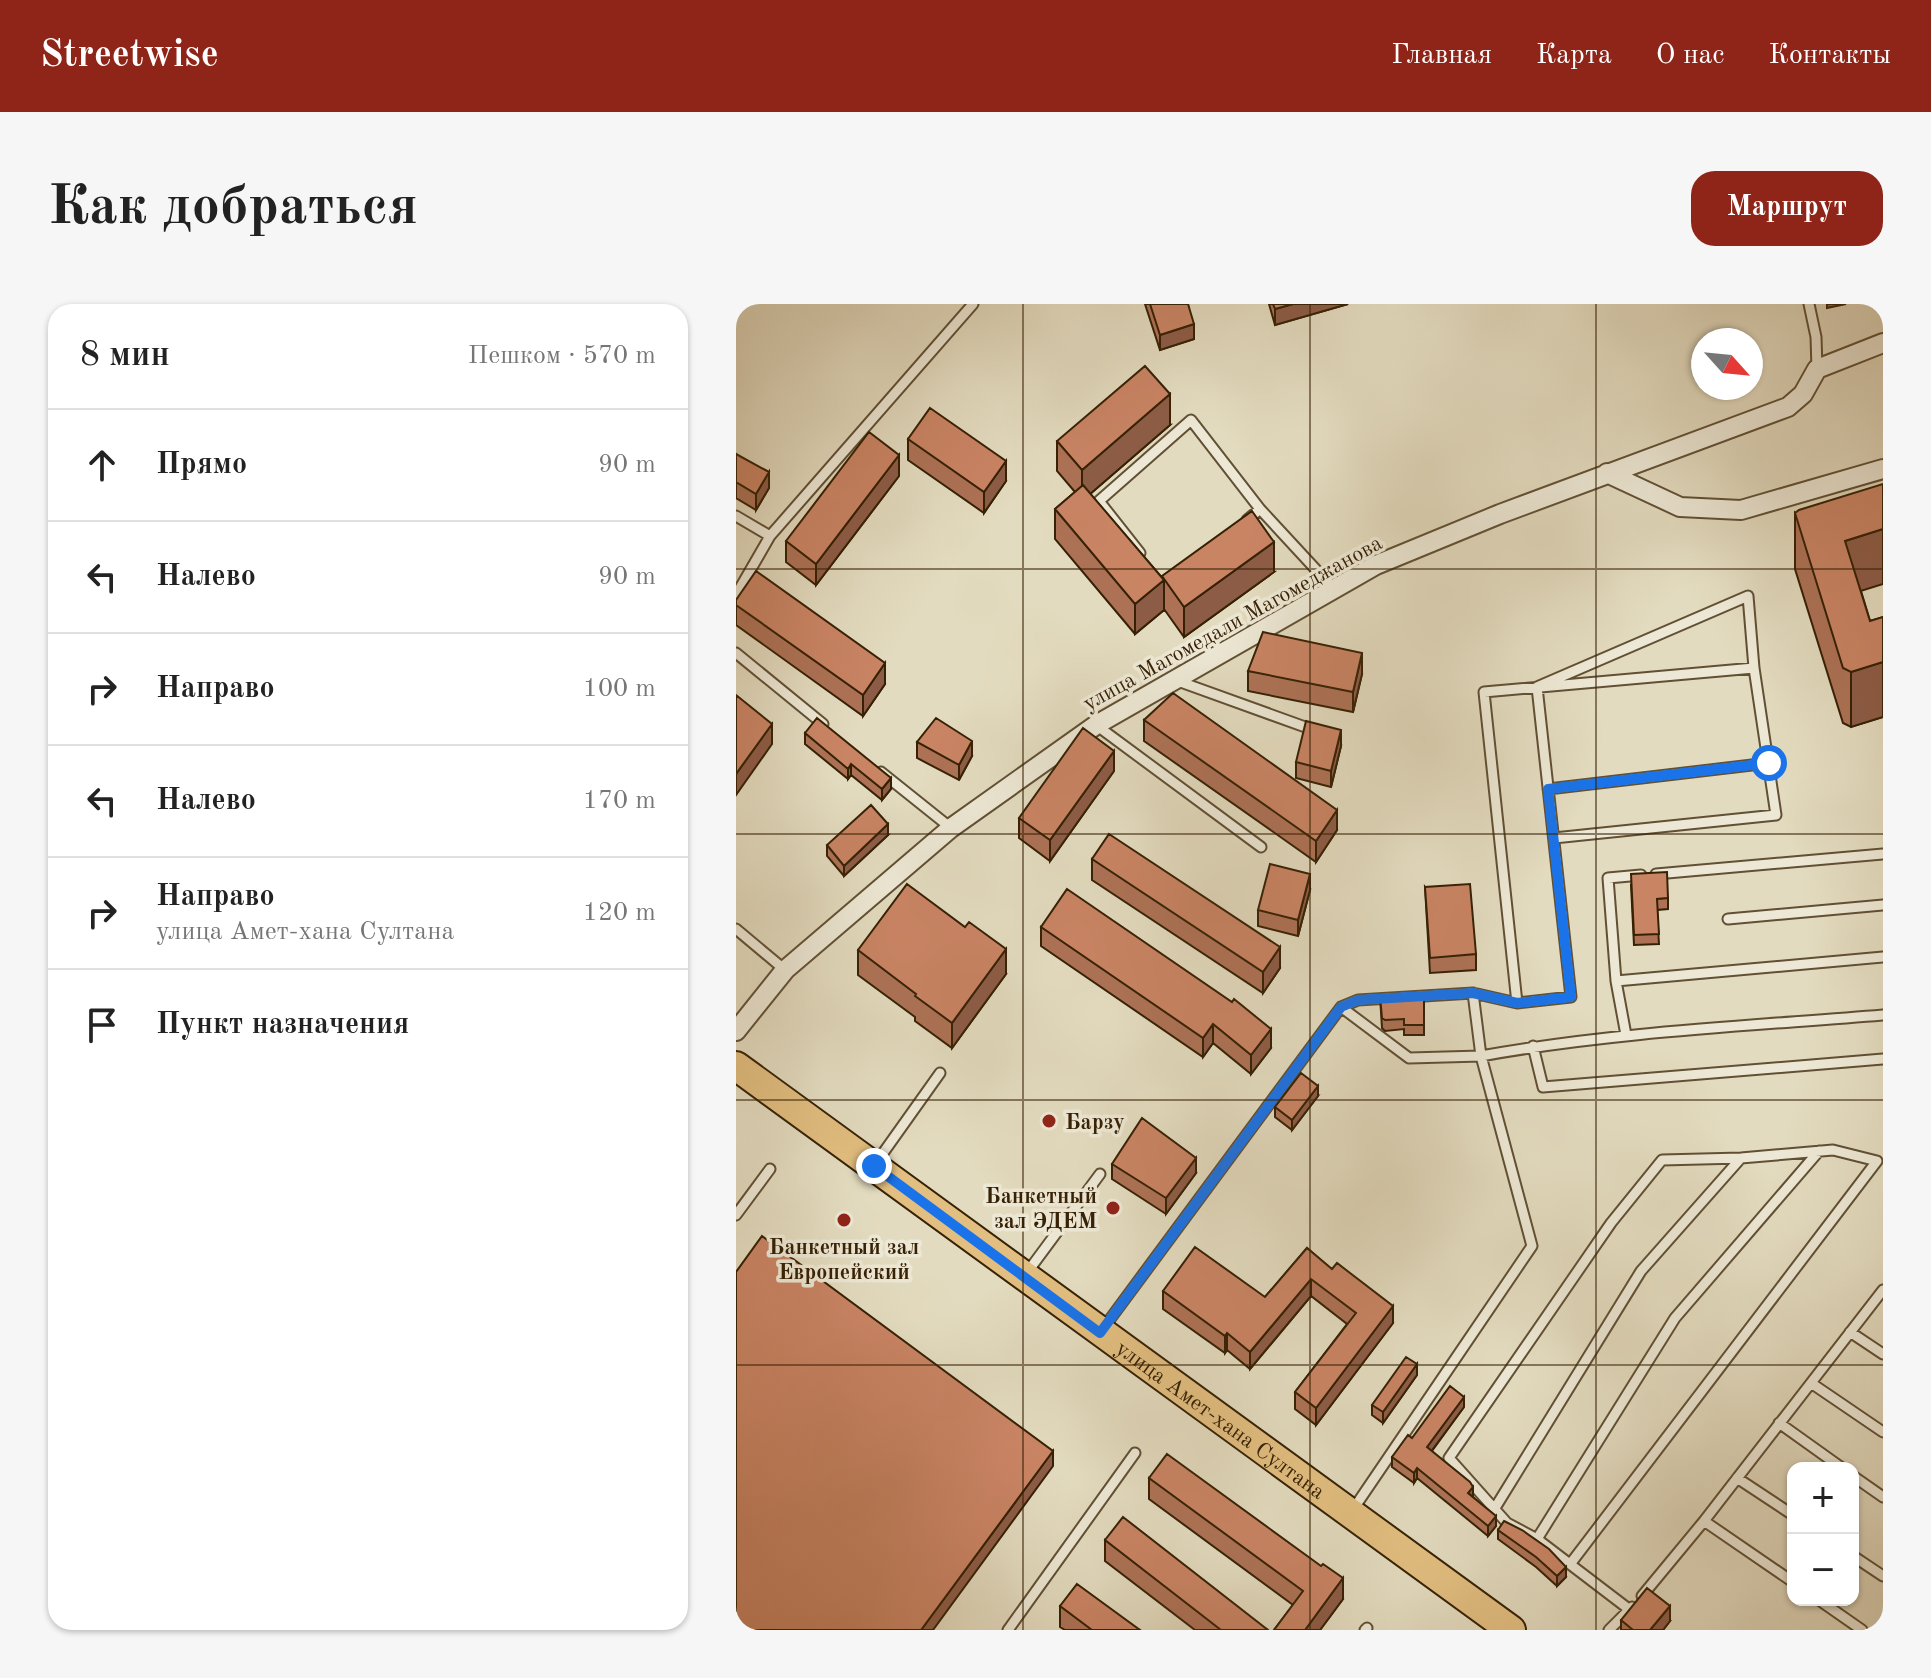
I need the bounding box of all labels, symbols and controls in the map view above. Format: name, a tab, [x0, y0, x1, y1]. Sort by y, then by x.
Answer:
text: Streetwise	[40, 37, 219, 75]
text: Главная	[1391, 42, 1492, 70]
text: Карта	[1536, 42, 1612, 70]
text: О нас	[1656, 42, 1725, 70]
text: Контакты	[1769, 42, 1891, 70]
button: Маршрут	[1691, 171, 1883, 246]
text: Как добраться	[48, 180, 418, 236]
north arrow	[1691, 328, 1763, 400]
text: 8 мин	[80, 339, 170, 373]
text: Пешком · 570 m	[468, 343, 656, 369]
icon: ahead	[80, 443, 124, 487]
text: Прямо	[156, 450, 247, 480]
text: 90 m	[598, 452, 656, 478]
street label: улица Магомедали Магомеджановa	[1080, 532, 1386, 715]
icon: left	[80, 555, 124, 599]
text: Налево	[156, 562, 256, 592]
text: 90 m	[598, 564, 656, 590]
icon: right	[80, 667, 124, 711]
text: Направо	[156, 674, 275, 704]
text: 100 m	[583, 676, 656, 702]
route start	[1751, 745, 1787, 781]
icon: left	[80, 779, 124, 823]
text: Налево	[156, 786, 256, 816]
text: 170 m	[583, 788, 656, 814]
text: Направо	[156, 882, 275, 912]
icon: right	[80, 891, 124, 935]
text: 120 m	[583, 900, 656, 926]
text: улица Амет-хана Султана	[156, 919, 454, 945]
icon: arrive	[80, 1003, 124, 1047]
text: Пункт назначения	[156, 1010, 409, 1040]
marker: Барзу	[1040, 1112, 1058, 1130]
place label: Барзу	[1065, 1112, 1125, 1134]
route end	[856, 1148, 892, 1184]
place label: Банкетный зал ЭДЕМ	[985, 1186, 1097, 1233]
marker: Банкетный зал ЭДЕМ	[1104, 1199, 1122, 1217]
marker: Банкетный зал Европейский	[835, 1211, 853, 1229]
place label: Банкетный зал Европейский	[769, 1237, 919, 1284]
street label: улица Амет-хана Султана	[1111, 1337, 1329, 1504]
map controls	[1787, 1462, 1859, 1606]
button: +	[1787, 1462, 1859, 1534]
button: −	[1787, 1534, 1859, 1606]

